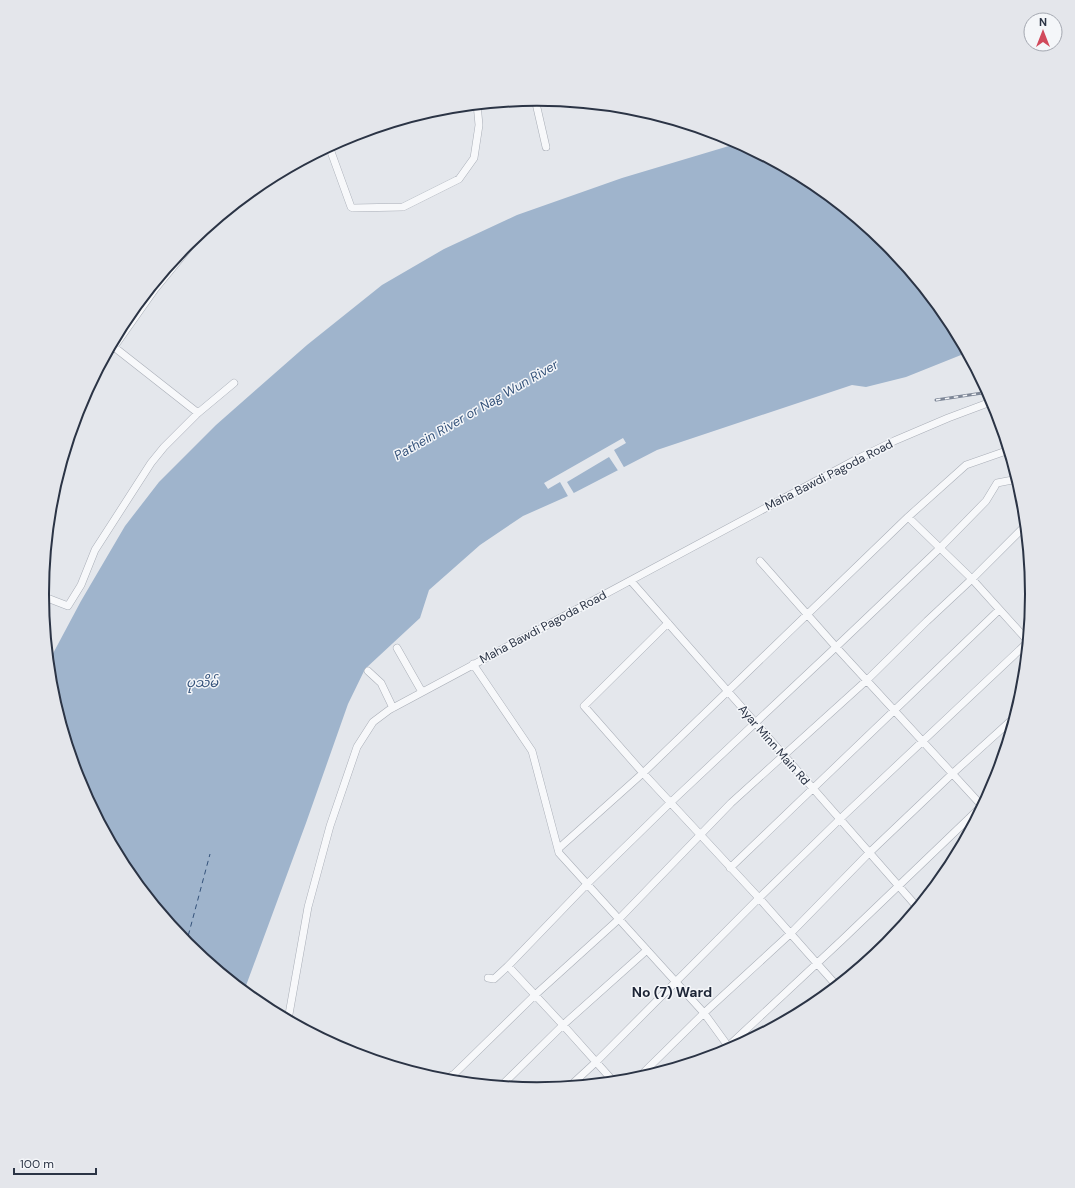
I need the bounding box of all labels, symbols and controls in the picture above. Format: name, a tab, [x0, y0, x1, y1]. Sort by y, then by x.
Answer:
north arrow	[1023, 12, 1063, 52]
text: N	[1039, 15, 1047, 29]
water label: Pathein River or Nag Wun River	[391, 355, 562, 464]
street label: Maha Bawdi Pagoda Road	[762, 436, 896, 514]
street label: Maha Bawdi Pagoda Road	[477, 587, 609, 667]
water label: ပုသိမ်	[186, 673, 220, 694]
street label: Ayar Minn Main Rd	[735, 701, 813, 789]
district label: No (7) Ward	[632, 983, 712, 1001]
scale bar	[14, 1150, 96, 1176]
text: 100 m	[20, 1156, 54, 1172]

